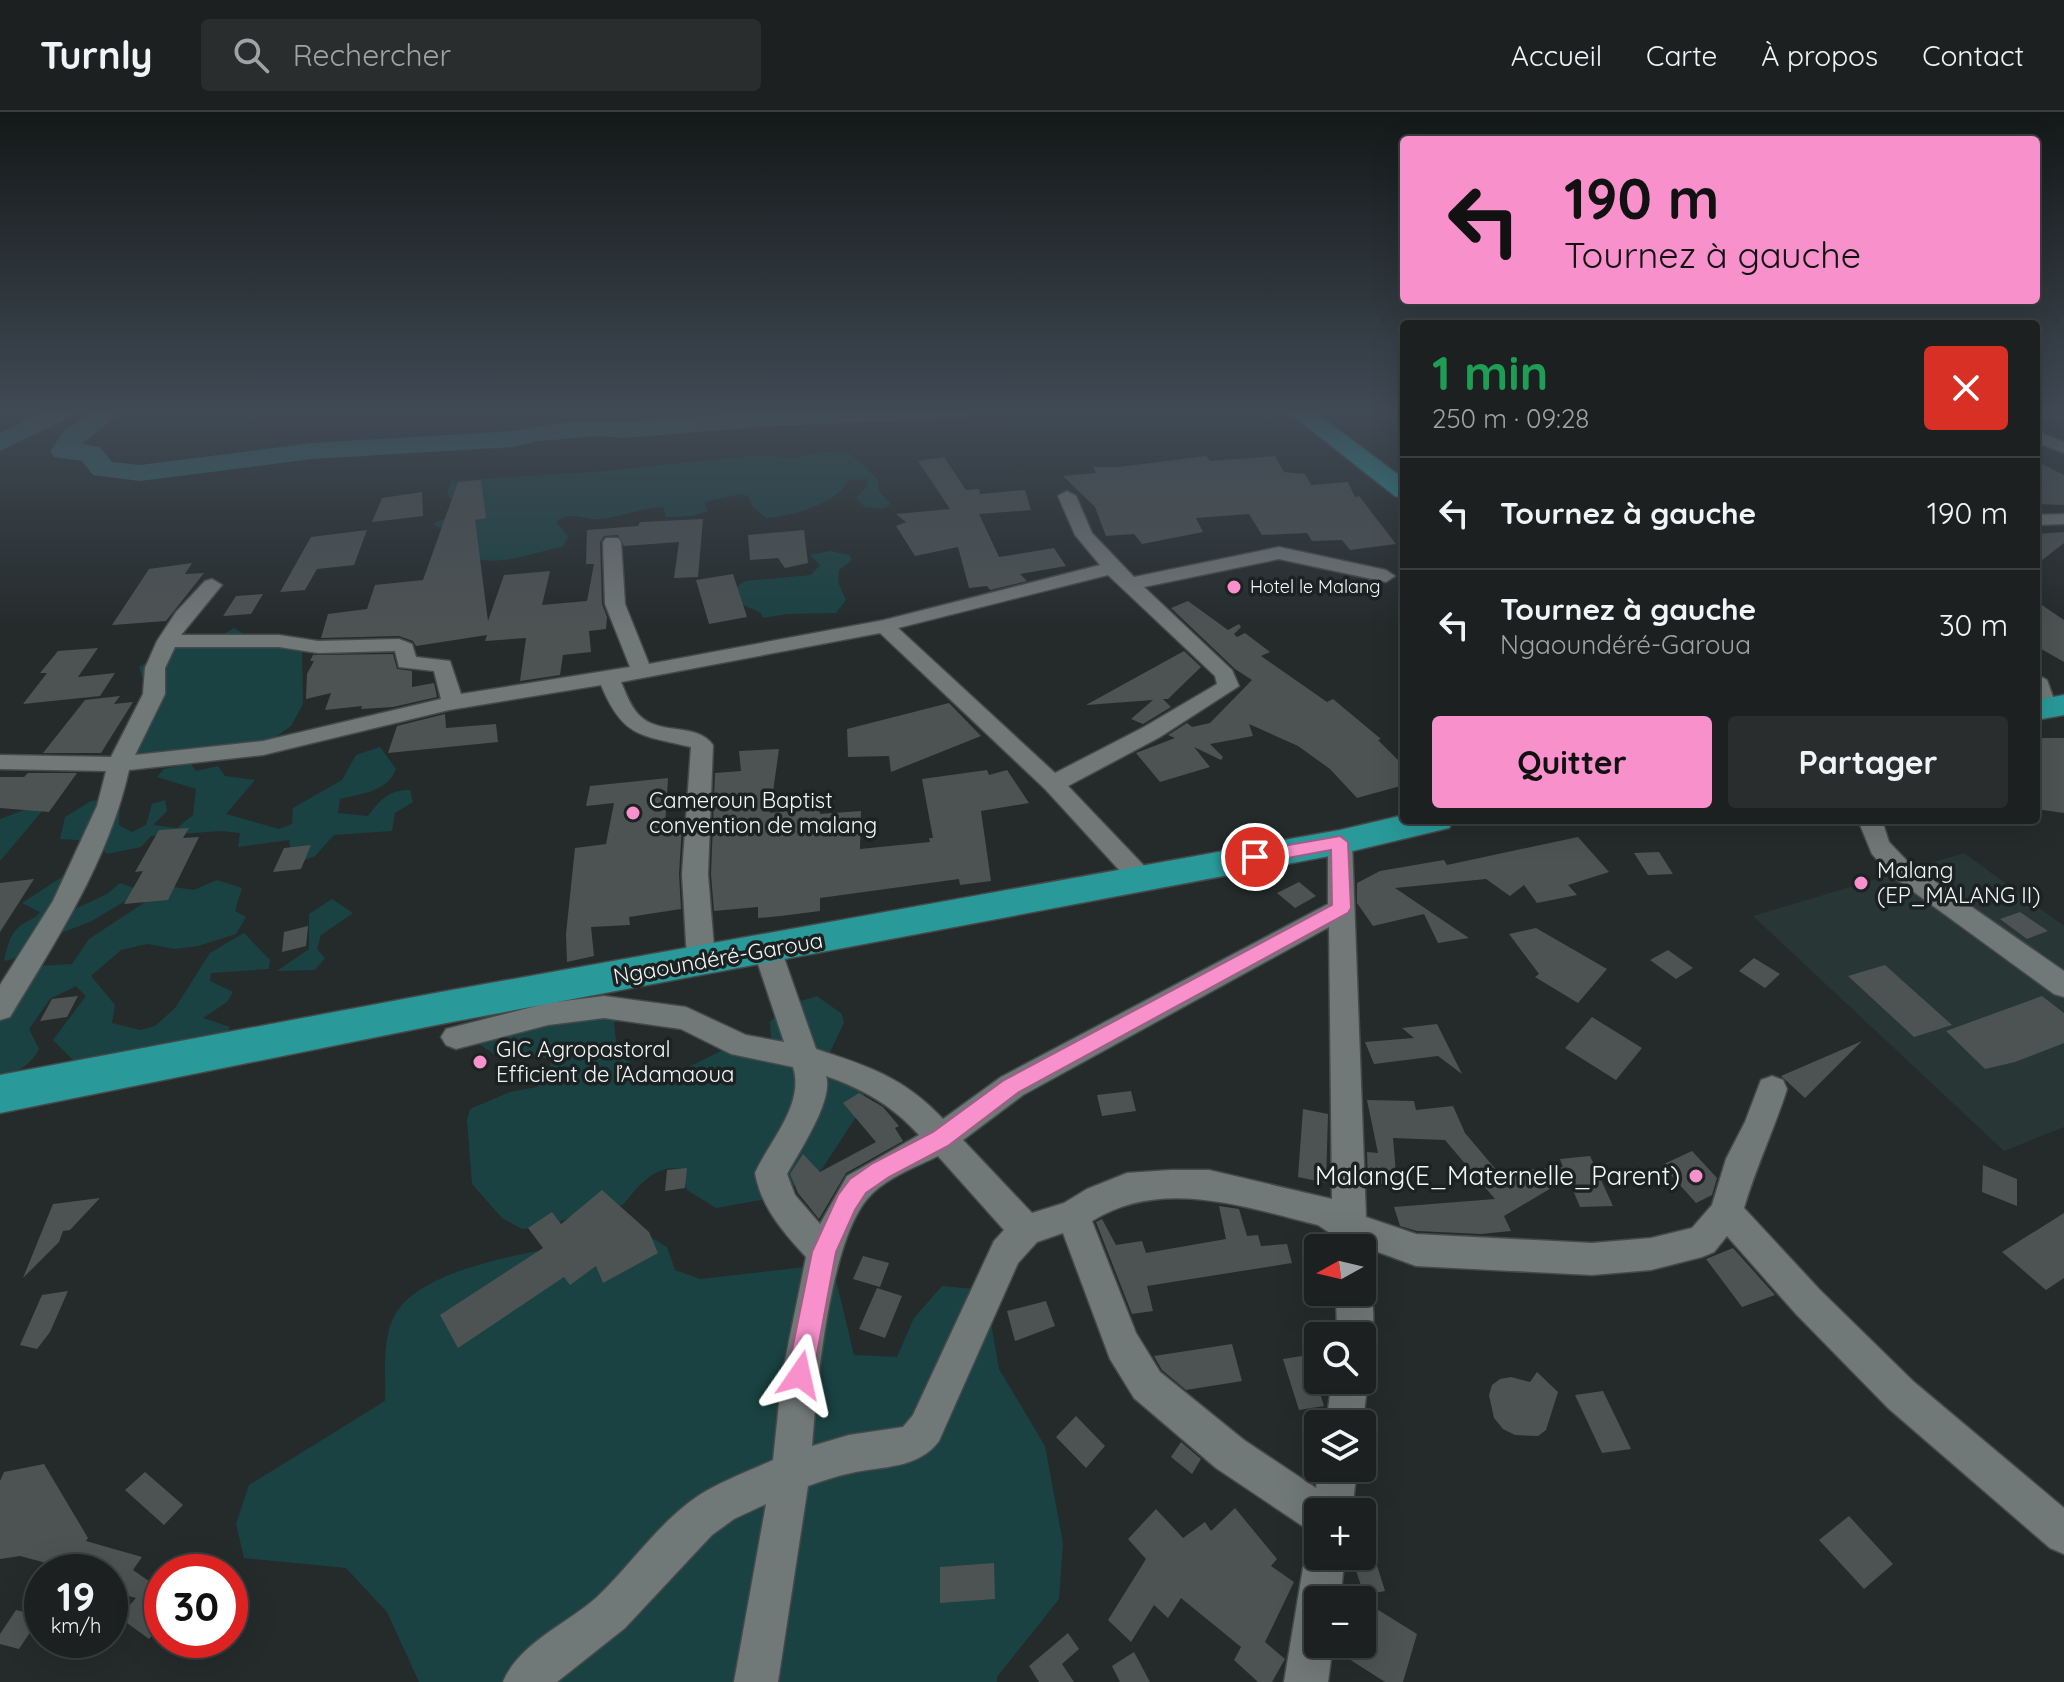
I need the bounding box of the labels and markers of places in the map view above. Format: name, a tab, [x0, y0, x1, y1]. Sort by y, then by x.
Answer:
place label: Hotel le Malang	[1250, 575, 1381, 598]
marker: Hotel le Malang	[1225, 578, 1243, 596]
place label: Cameroun Baptist convention de malang	[649, 786, 877, 839]
marker: Cameroun Baptist convention de malang	[624, 804, 642, 822]
pin	[1221, 823, 1289, 891]
place label: Malang (EP_MALANG II)	[1877, 856, 2040, 909]
marker: Malang (EP_MALANG II)	[1852, 874, 1870, 892]
place label: GIC Agropastoral Efficient de ľAdamaoua	[496, 1035, 734, 1088]
marker: GIC Agropastoral Efficient de ľAdamaoua	[471, 1053, 489, 1071]
place label: Malang(E_Maternelle_Parent)	[1315, 1159, 1680, 1192]
marker: Malang(E_Maternelle_Parent)	[1687, 1167, 1705, 1185]

